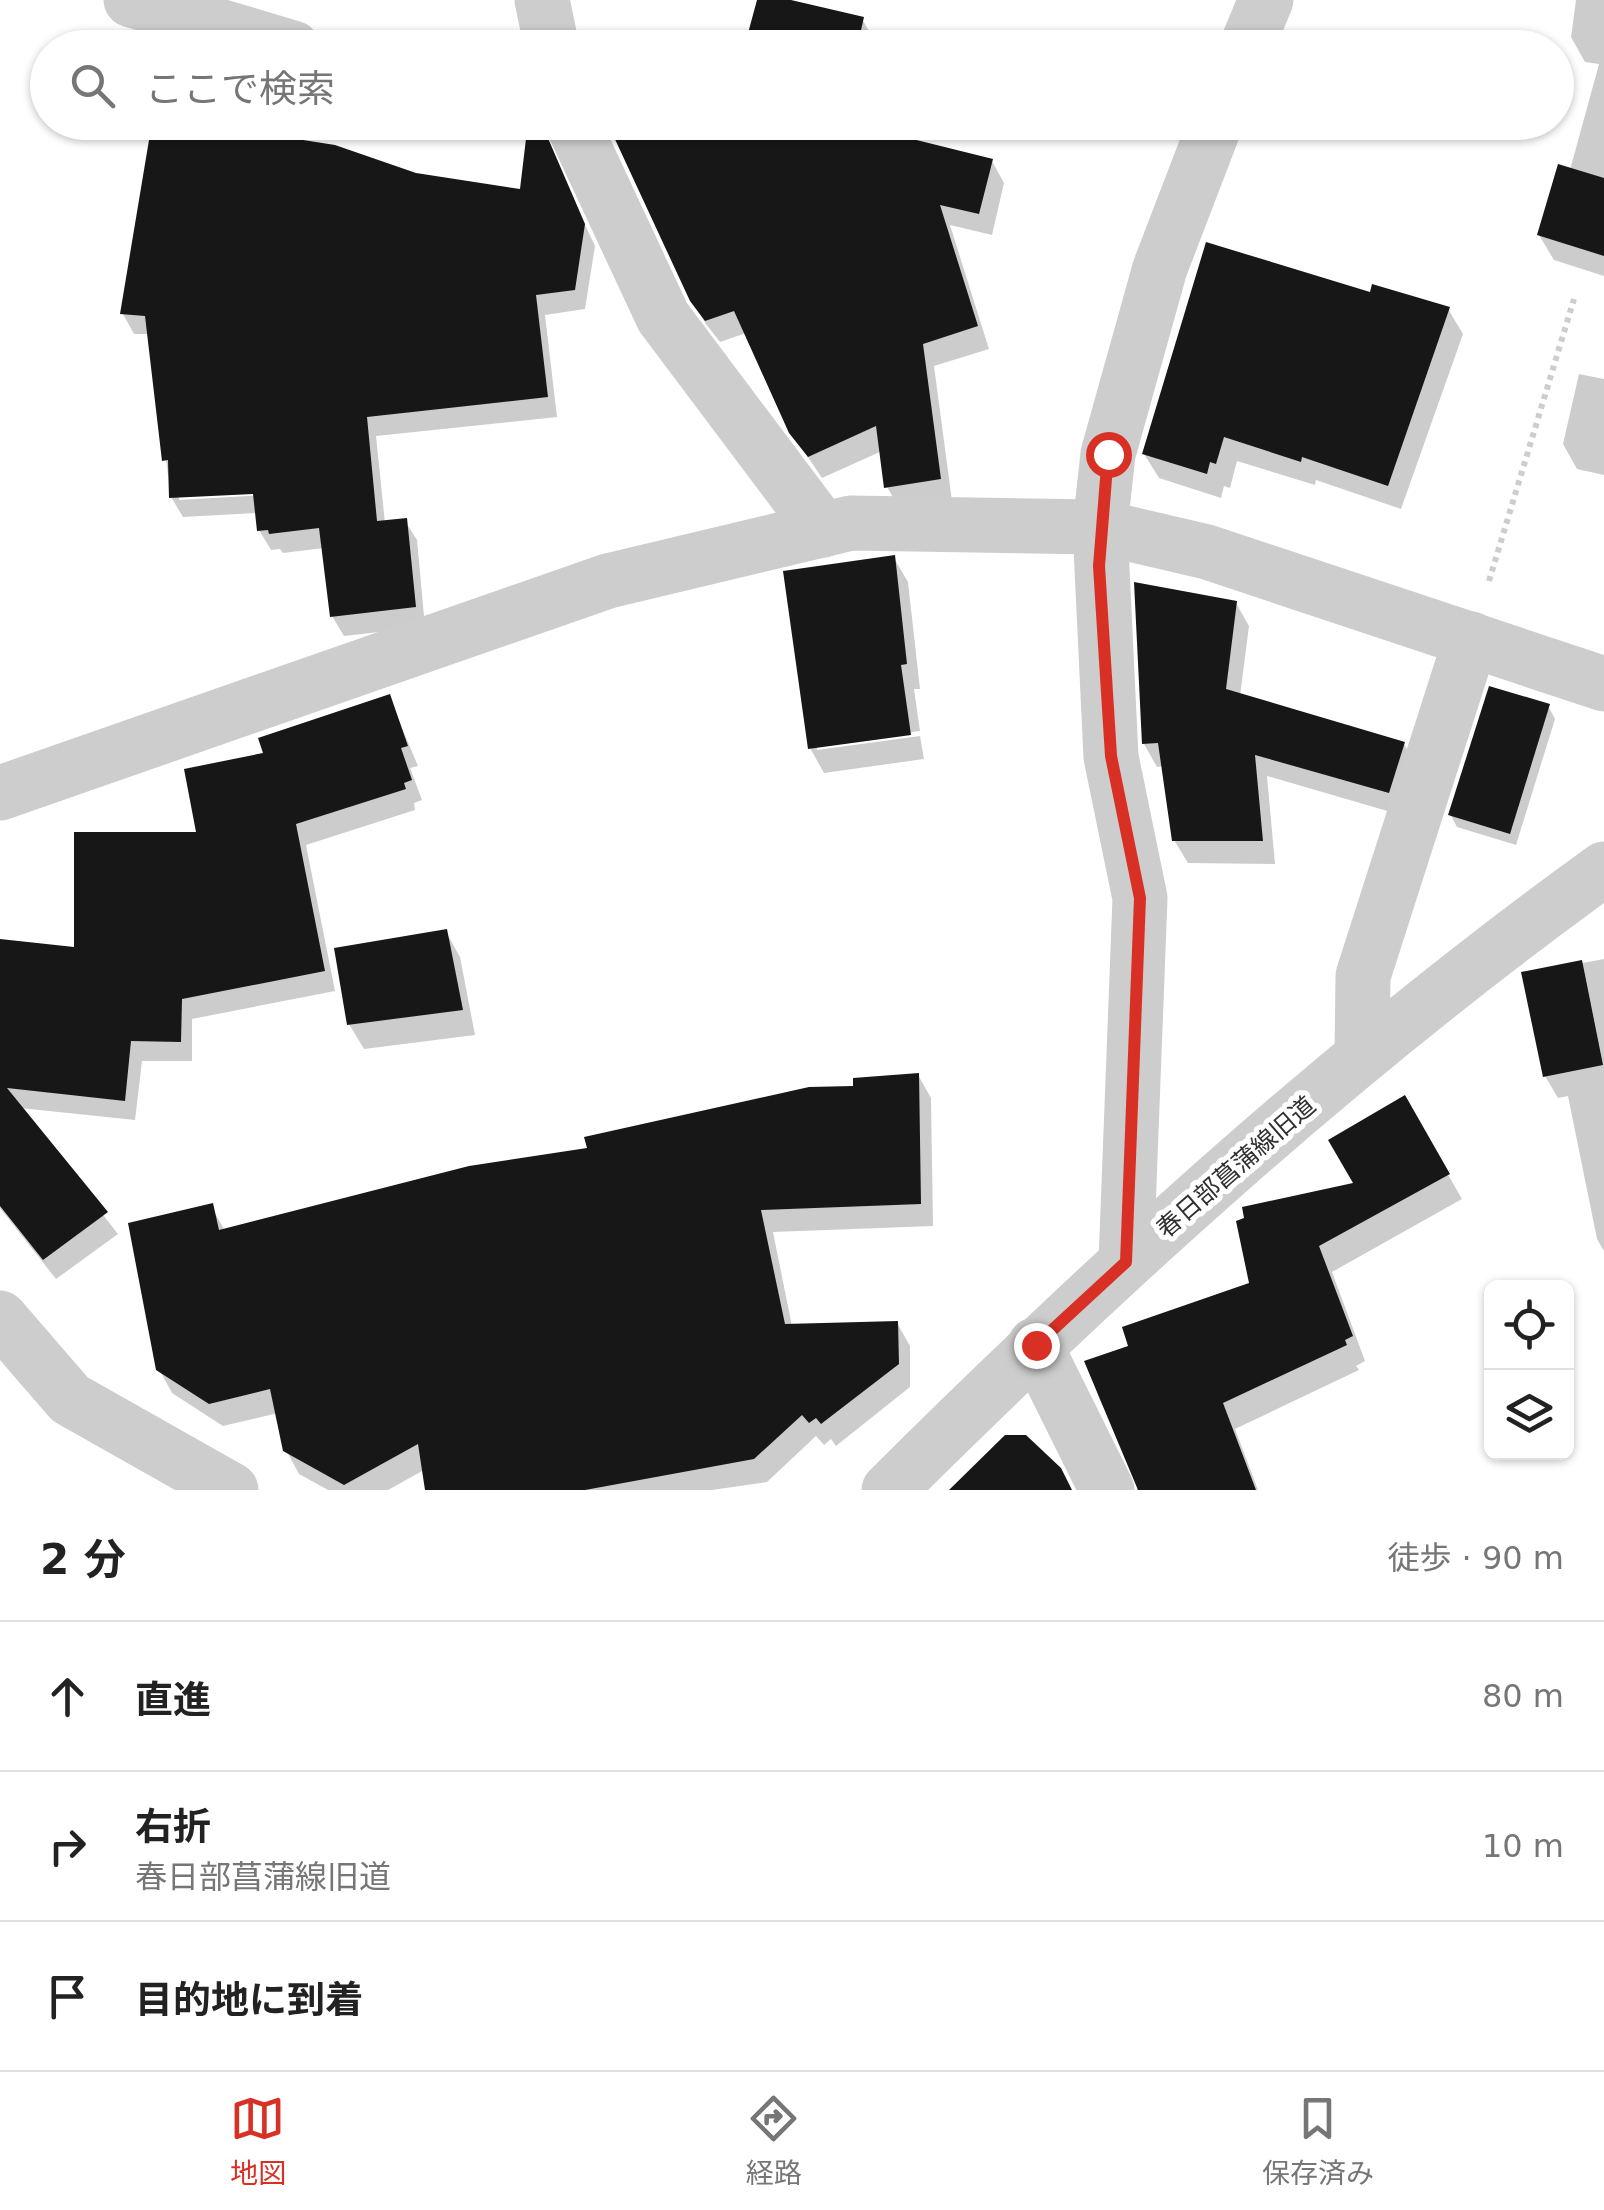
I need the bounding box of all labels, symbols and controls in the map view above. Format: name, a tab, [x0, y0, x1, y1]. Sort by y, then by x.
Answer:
search box	[30, 30, 1574, 140]
icon: search	[65, 58, 120, 113]
text: ここで検索	[145, 67, 335, 111]
route start	[1086, 432, 1132, 478]
street label: 春日部菖蒲線旧道	[1151, 1090, 1321, 1244]
map controls	[1484, 1280, 1574, 1460]
button: locate	[1484, 1280, 1574, 1370]
route end	[1014, 1323, 1060, 1369]
button: layers	[1484, 1370, 1574, 1460]
text: 2 分	[40, 1535, 126, 1584]
text: 徒歩 · 90 m	[1387, 1539, 1564, 1577]
icon: ahead	[40, 1669, 95, 1724]
text: 80 m	[1482, 1677, 1564, 1715]
text: 直進	[135, 1678, 211, 1722]
text: 右折	[135, 1805, 211, 1849]
icon: right	[40, 1819, 95, 1874]
text: 10 m	[1482, 1827, 1564, 1865]
text: 春日部菖蒲線旧道	[135, 1858, 391, 1896]
icon: arrive	[40, 1969, 95, 2024]
text: 目的地に到着	[135, 1978, 363, 2022]
tab: 地図	[230, 2091, 286, 2191]
tab: 経路	[746, 2091, 802, 2191]
tab: 保存済み	[1262, 2091, 1374, 2191]

